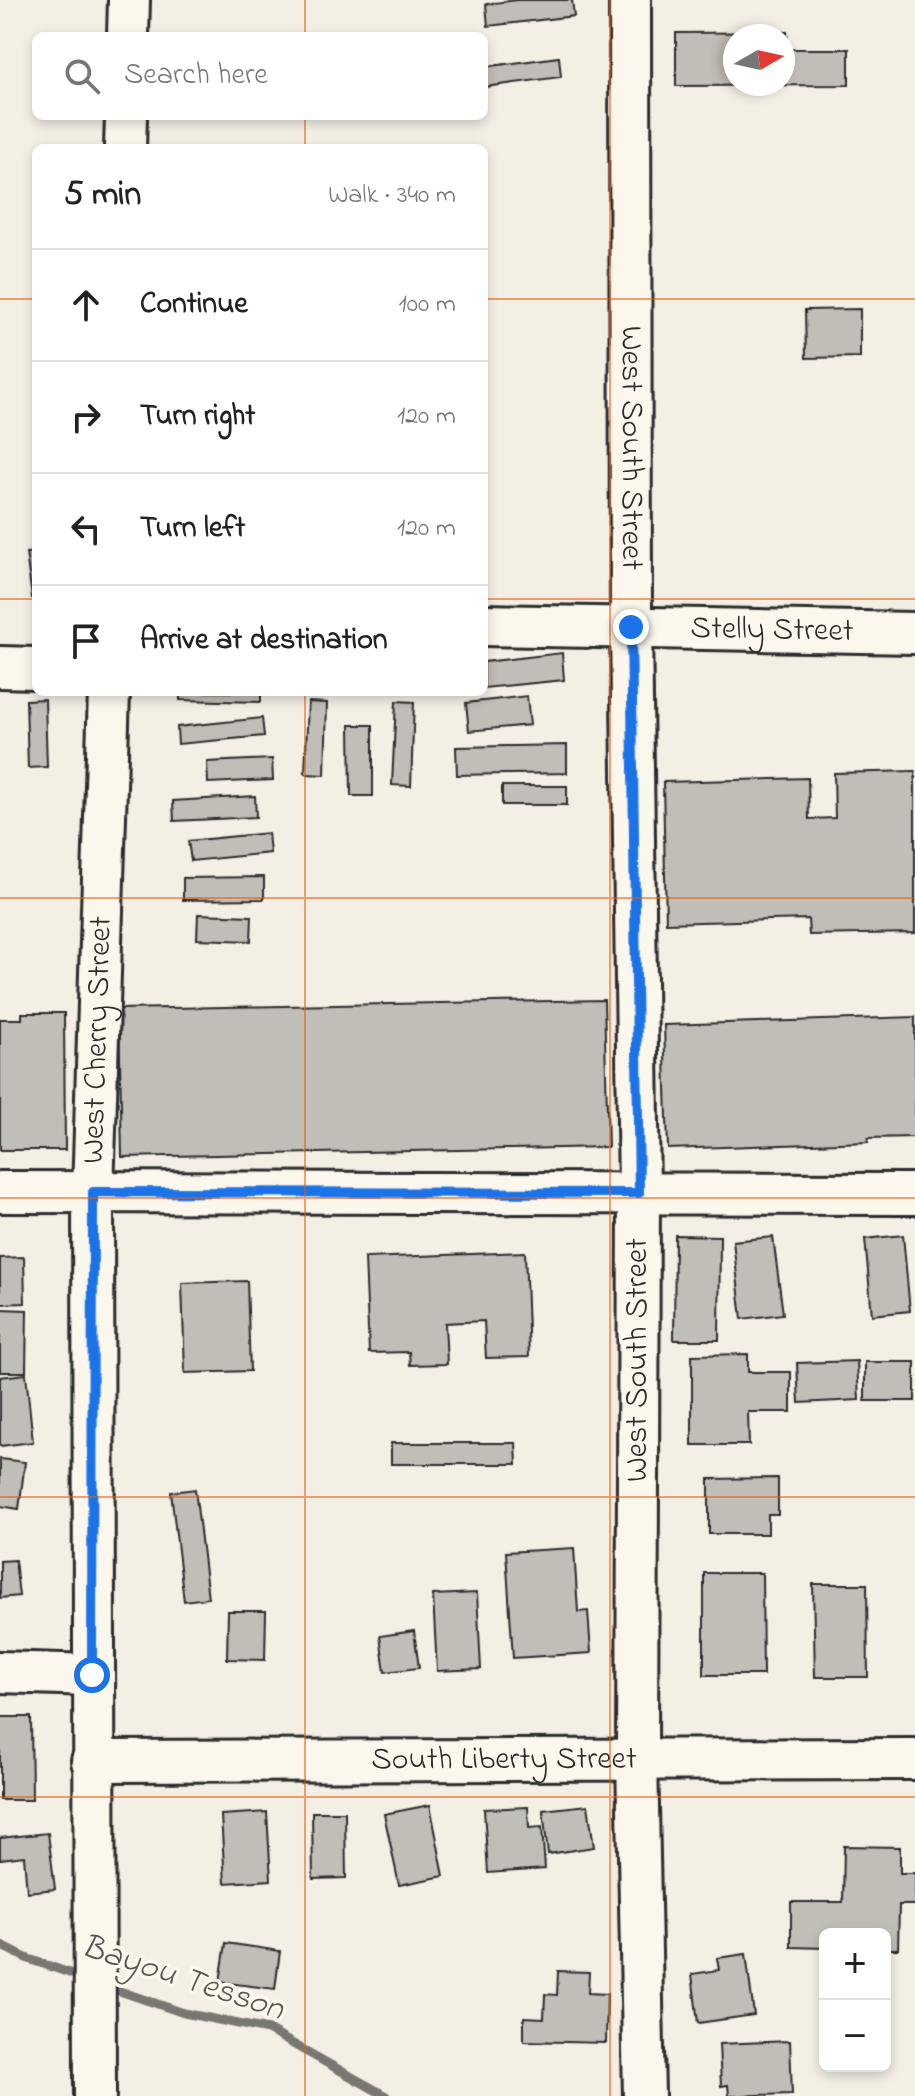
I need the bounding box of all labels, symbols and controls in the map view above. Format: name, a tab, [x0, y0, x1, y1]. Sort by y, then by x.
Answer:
north arrow	[723, 24, 795, 96]
search box	[32, 32, 488, 120]
icon: search	[60, 54, 104, 98]
text: Search here	[124, 54, 268, 98]
text: 5 min	[64, 171, 141, 221]
text: Walk · 340 m	[328, 177, 456, 215]
icon: ahead	[64, 283, 108, 327]
text: Continue	[140, 283, 248, 327]
text: 100 m	[399, 286, 456, 324]
street label: West South Street	[607, 326, 654, 570]
icon: right	[64, 395, 108, 439]
text: Turn right	[140, 395, 255, 439]
text: 120 m	[397, 398, 456, 436]
icon: left	[64, 507, 108, 551]
text: Turn left	[140, 507, 245, 551]
text: 120 m	[397, 510, 456, 548]
street label: Stelly Street	[690, 605, 854, 655]
route end	[613, 609, 649, 645]
icon: arrive	[64, 619, 108, 663]
text: Arrive at destination	[140, 619, 388, 663]
street label: West Cherry Street	[70, 915, 125, 1165]
street label: West South Street	[615, 1238, 662, 1482]
route start	[74, 1657, 110, 1693]
street label: South Liberty Street	[371, 1736, 637, 1784]
water label: Bayou Tesson	[74, 1923, 291, 2036]
map controls	[819, 1928, 891, 2072]
button: +	[819, 1928, 891, 2000]
button: −	[819, 2000, 891, 2072]

